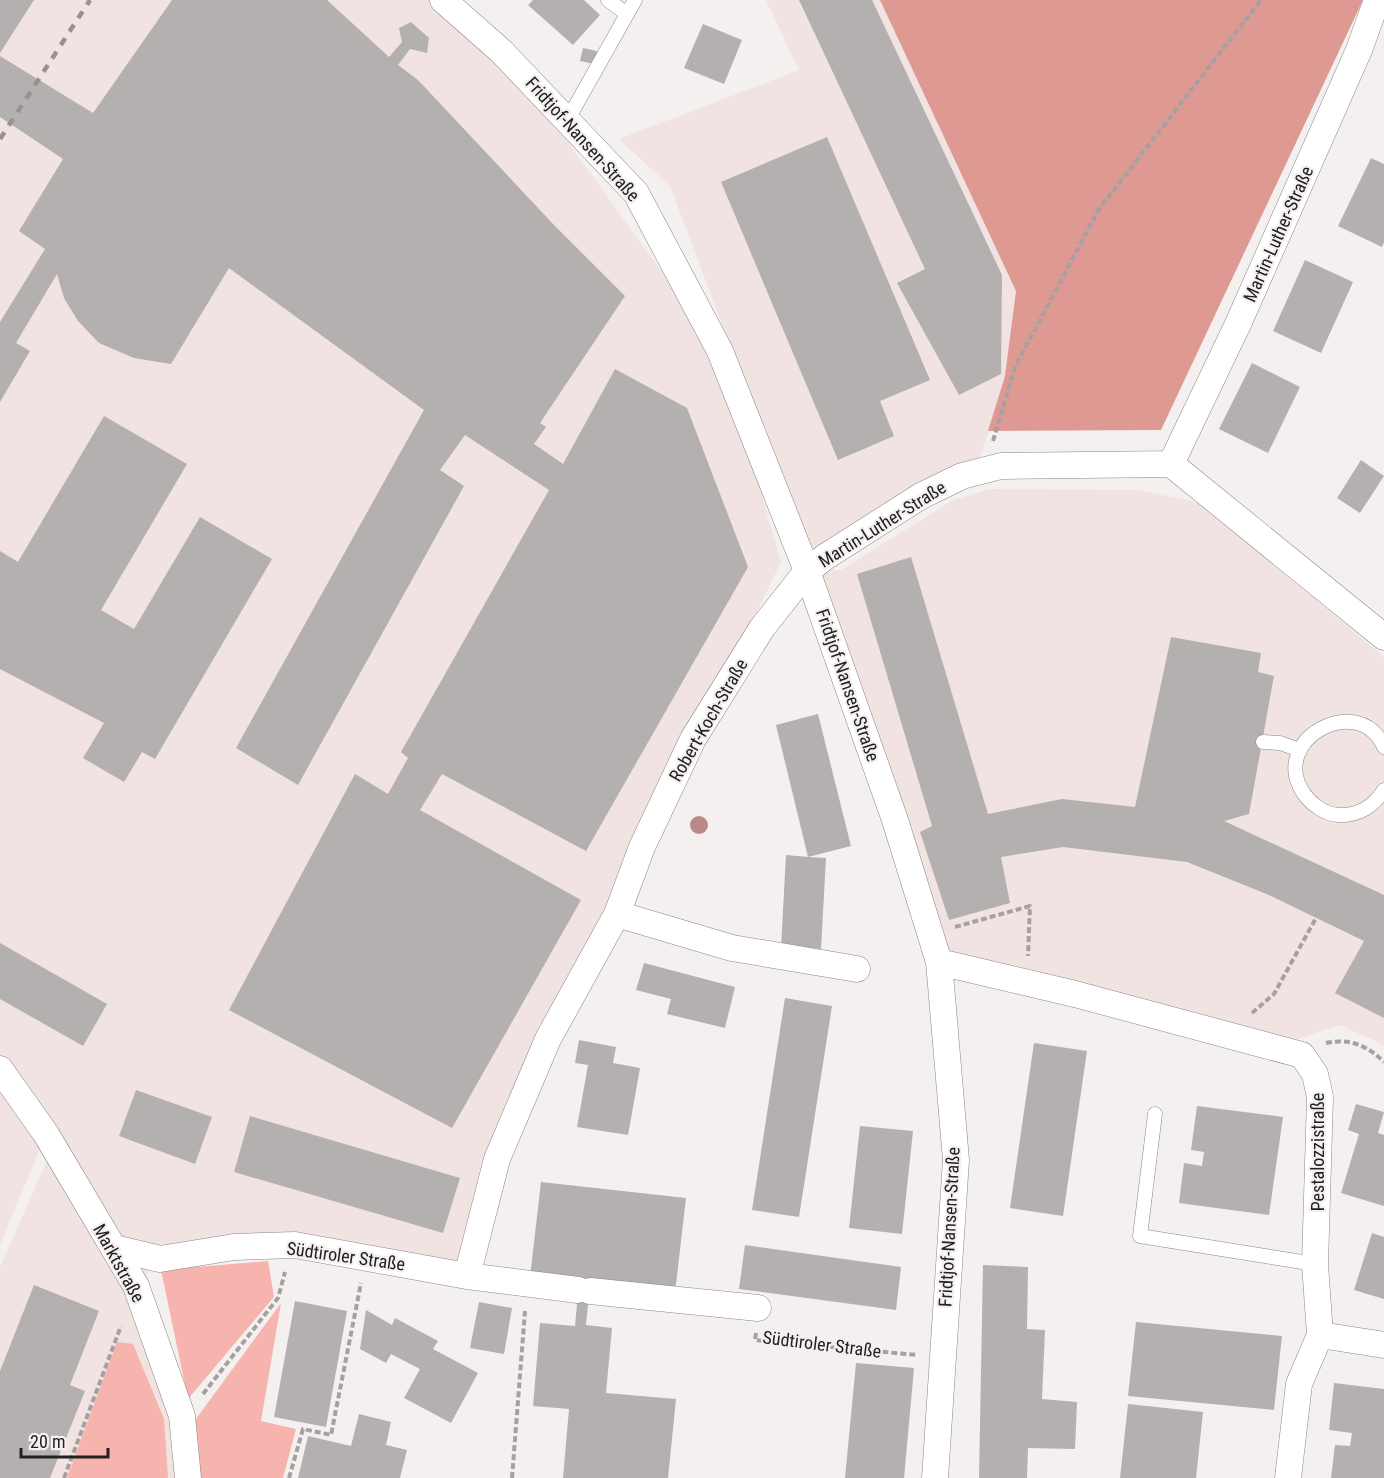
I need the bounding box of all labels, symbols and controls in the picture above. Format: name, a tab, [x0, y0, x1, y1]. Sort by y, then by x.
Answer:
street label: Fridtjof-Nansen-Straße	[522, 72, 644, 206]
street label: Martin-Luther-Straße	[1239, 163, 1317, 305]
street label: Martin-Luther-Straße	[814, 476, 950, 572]
street label: Fridtjof-Nansen-Straße	[812, 606, 884, 764]
street label: Robert-Koch-Straße	[664, 655, 752, 785]
street label: Pestalozzistraße	[1307, 1093, 1328, 1211]
street label: Fridtjof-Nansen-Straße	[934, 1147, 964, 1307]
street label: Marktstraße	[89, 1220, 149, 1306]
street label: Südtiroler Straße	[286, 1237, 406, 1275]
street label: Südtiroler Straße	[762, 1326, 882, 1362]
scale bar	[21, 1421, 108, 1459]
text: 20 m	[30, 1431, 65, 1452]

